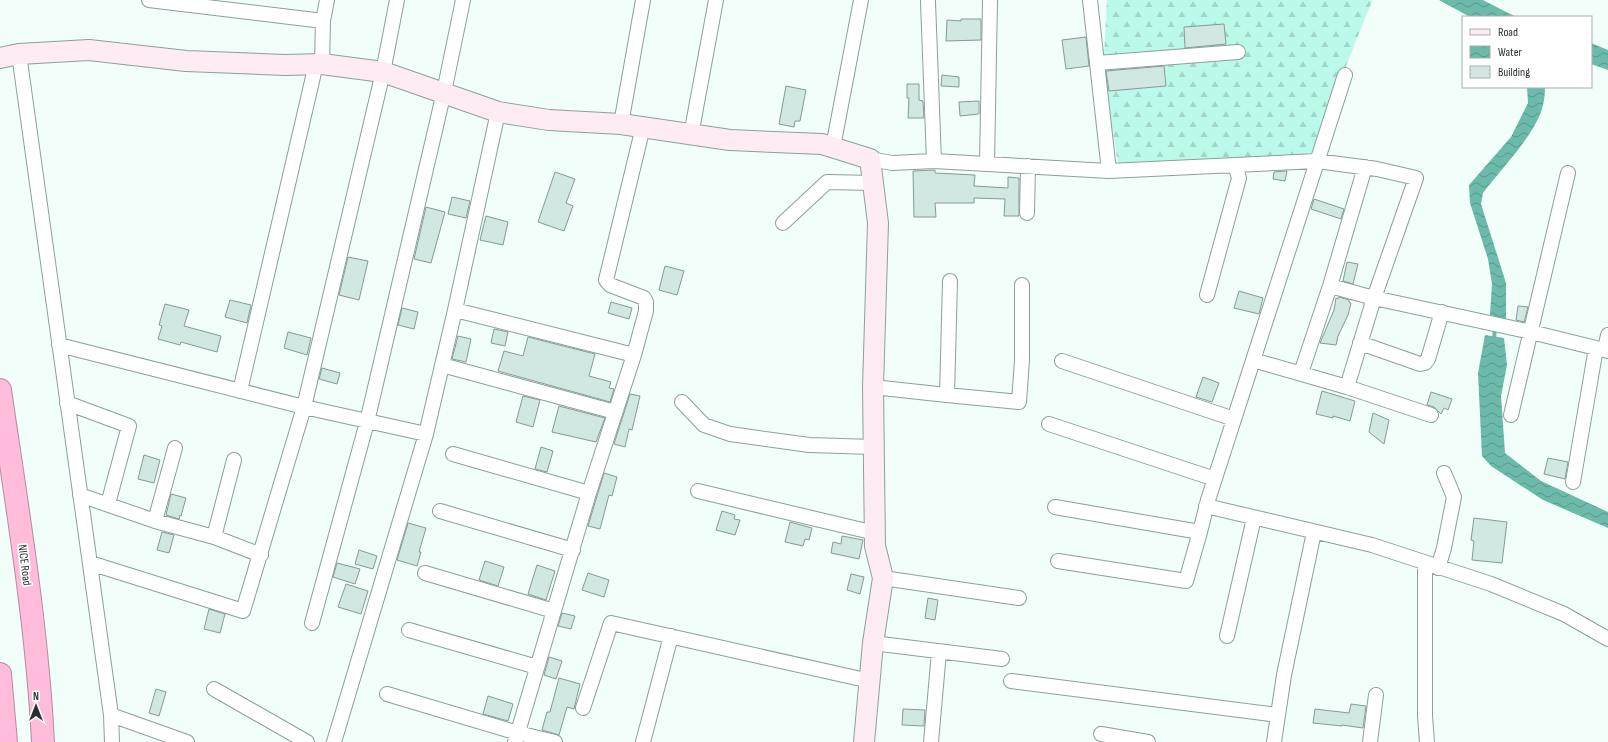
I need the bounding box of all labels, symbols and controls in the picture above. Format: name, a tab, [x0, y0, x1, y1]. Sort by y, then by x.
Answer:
legend	[1462, 16, 1592, 88]
text: Road	[1498, 25, 1518, 40]
text: Water	[1498, 45, 1522, 60]
text: Building	[1498, 65, 1530, 80]
street label: NICE Road	[15, 544, 34, 586]
north arrow	[16, 686, 56, 726]
text: N	[33, 690, 39, 703]

